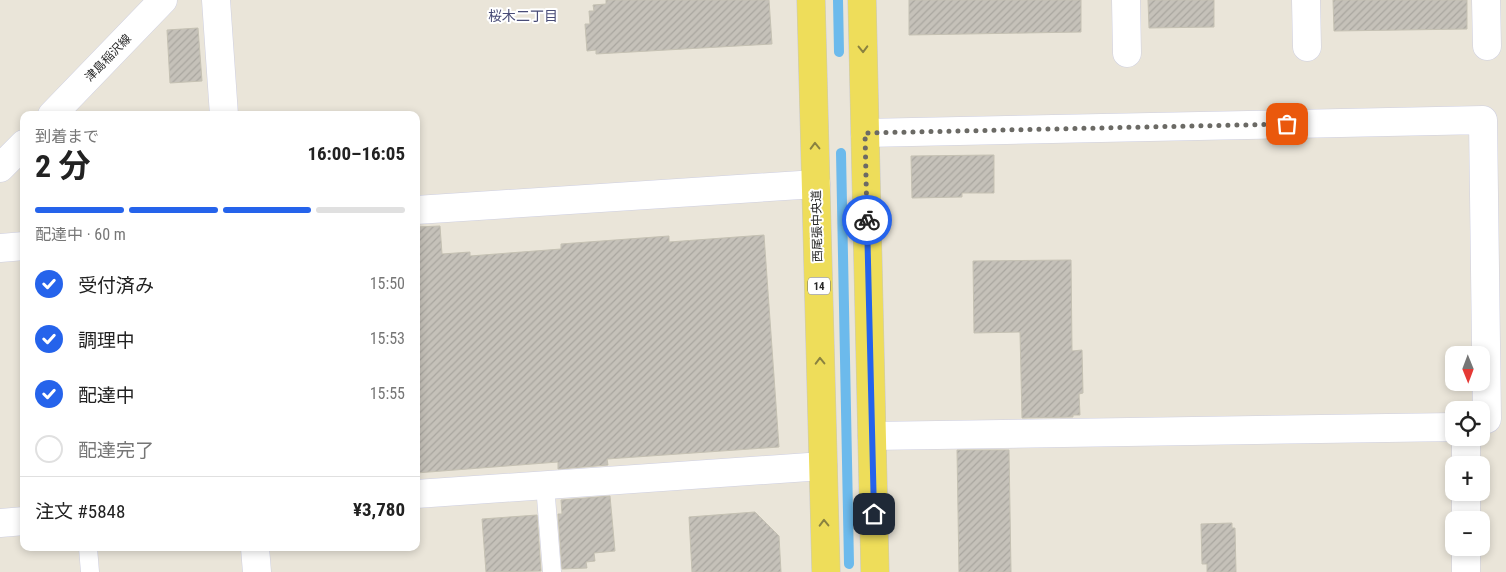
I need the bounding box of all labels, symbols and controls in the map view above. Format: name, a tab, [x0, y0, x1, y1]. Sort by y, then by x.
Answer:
district label: 桜木二丁目	[488, 8, 558, 24]
street label: 津島稲沢線	[82, 32, 134, 84]
one-way arrow	[858, 45, 869, 53]
pin	[1266, 103, 1308, 145]
icon: bag	[1273, 110, 1301, 138]
text: 到着まで	[35, 127, 99, 146]
text: 16:00–16:05	[307, 142, 405, 165]
one-way arrow	[810, 142, 820, 150]
text: 2 分	[35, 147, 91, 185]
street label: 西尾張中央道	[809, 190, 825, 262]
courier	[842, 195, 892, 245]
icon: bike	[853, 206, 881, 234]
text: 配達中 · 60 m	[35, 225, 126, 244]
icon: check	[35, 270, 63, 298]
text: 受付済み	[78, 274, 154, 297]
text: 15:50	[370, 274, 405, 293]
road number: 14	[808, 278, 830, 294]
icon: check	[35, 325, 63, 353]
text: 調理中	[78, 329, 135, 352]
text: 15:53	[370, 329, 405, 348]
north arrow	[1445, 346, 1490, 391]
map controls	[1445, 346, 1490, 556]
one-way arrow	[815, 357, 826, 365]
icon: check	[35, 380, 63, 408]
text: 配達中	[78, 384, 135, 407]
text: 15:55	[370, 384, 405, 403]
button: locate	[1445, 401, 1490, 446]
text: 配達完了	[78, 439, 154, 462]
button: +	[1445, 456, 1490, 501]
pin	[853, 493, 895, 535]
text: ¥3,780	[353, 498, 405, 521]
text: 注文 #5848	[35, 500, 125, 523]
icon: home	[860, 500, 888, 528]
button: −	[1445, 511, 1490, 556]
one-way arrow	[819, 519, 830, 527]

